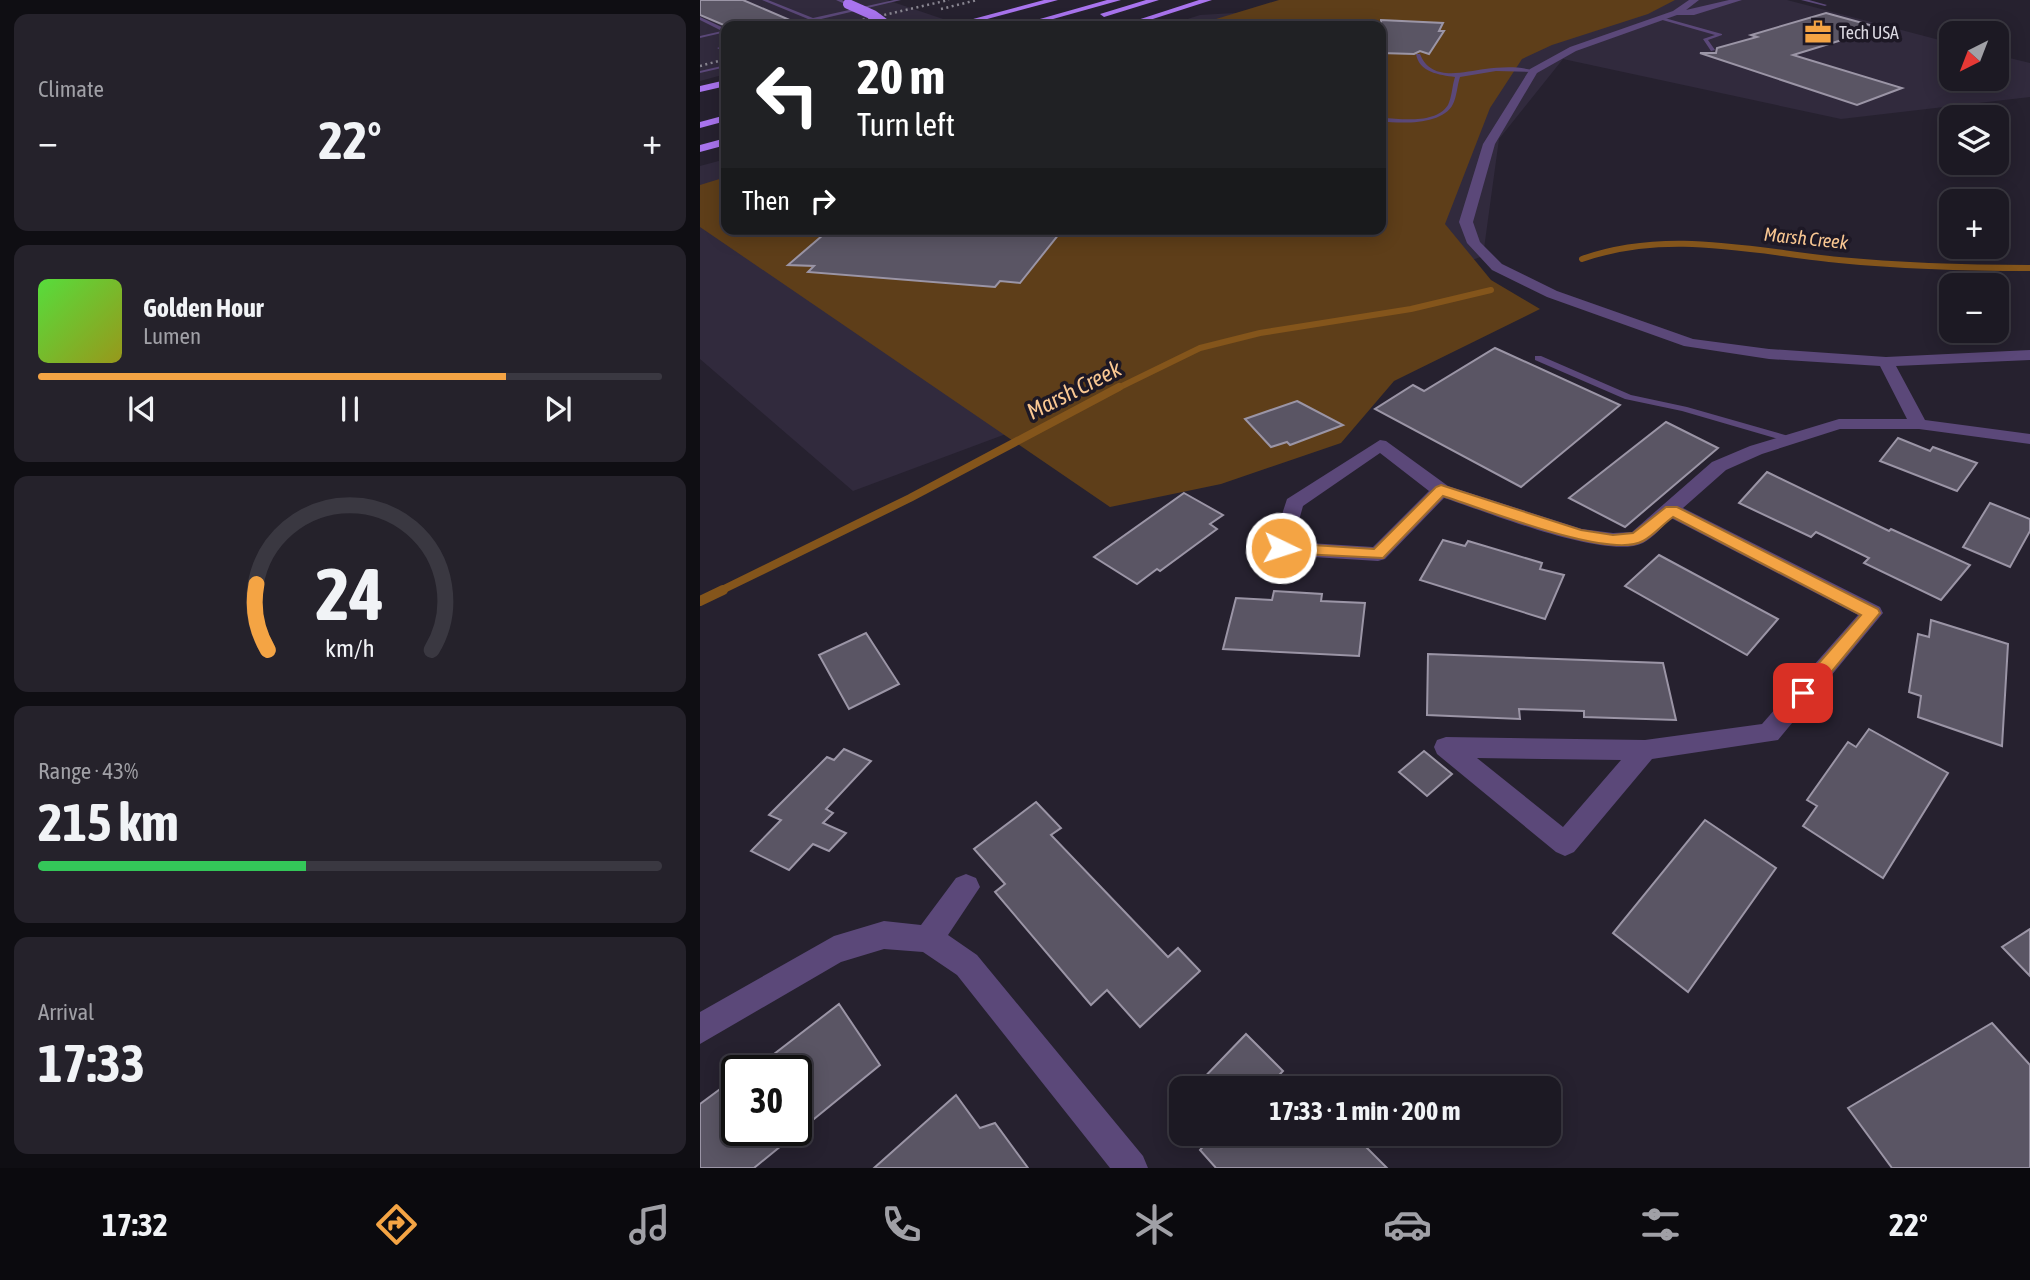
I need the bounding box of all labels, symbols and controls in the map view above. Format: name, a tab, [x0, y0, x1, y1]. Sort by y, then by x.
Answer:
office icon: Tech USA	[1803, 17, 1833, 47]
north arrow	[1939, 21, 2009, 91]
map controls	[1939, 21, 2009, 343]
place label: Tech USA	[1839, 22, 1899, 43]
text: 20 m	[857, 48, 945, 104]
icon: left	[742, 49, 833, 140]
text: Climate	[38, 76, 104, 102]
button: layers	[1939, 105, 2009, 175]
text: Turn left	[857, 106, 955, 143]
text: 22°	[318, 110, 382, 170]
text: −	[38, 119, 58, 162]
text: +	[642, 119, 662, 162]
icon: right	[804, 182, 842, 220]
text: Then	[742, 186, 790, 216]
button: +	[1939, 189, 2009, 259]
water label: Marsh Creek	[1763, 223, 1850, 253]
button: −	[1939, 273, 2009, 343]
text: Golden Hour	[143, 293, 263, 323]
text: Lumen	[143, 323, 201, 349]
water label: Marsh Creek	[1023, 355, 1126, 425]
icon: previous	[123, 390, 161, 428]
icon: pause	[331, 390, 369, 428]
icon: next	[539, 390, 577, 428]
position arrow	[1244, 511, 1318, 585]
text: 24	[316, 552, 384, 635]
text: km/h	[325, 634, 375, 662]
pin	[1773, 663, 1833, 723]
icon: arrive	[1784, 674, 1822, 712]
text: Range · 43%	[38, 758, 138, 784]
text: 215 km	[38, 792, 179, 852]
text: Arrival	[38, 999, 94, 1025]
text: 17:33	[38, 1033, 145, 1093]
speed limit sign: 30	[721, 1055, 812, 1146]
text: 17:33 · 1 min · 200 m	[1270, 1096, 1460, 1126]
icon: directions	[372, 1200, 421, 1249]
icon: music	[625, 1200, 674, 1249]
icon: phone	[877, 1200, 926, 1249]
icon: climate	[1130, 1200, 1179, 1249]
icon: car	[1383, 1200, 1432, 1249]
icon: filters	[1636, 1200, 1685, 1249]
text: 17:32	[102, 1206, 168, 1243]
text: 22°	[1889, 1206, 1928, 1243]

